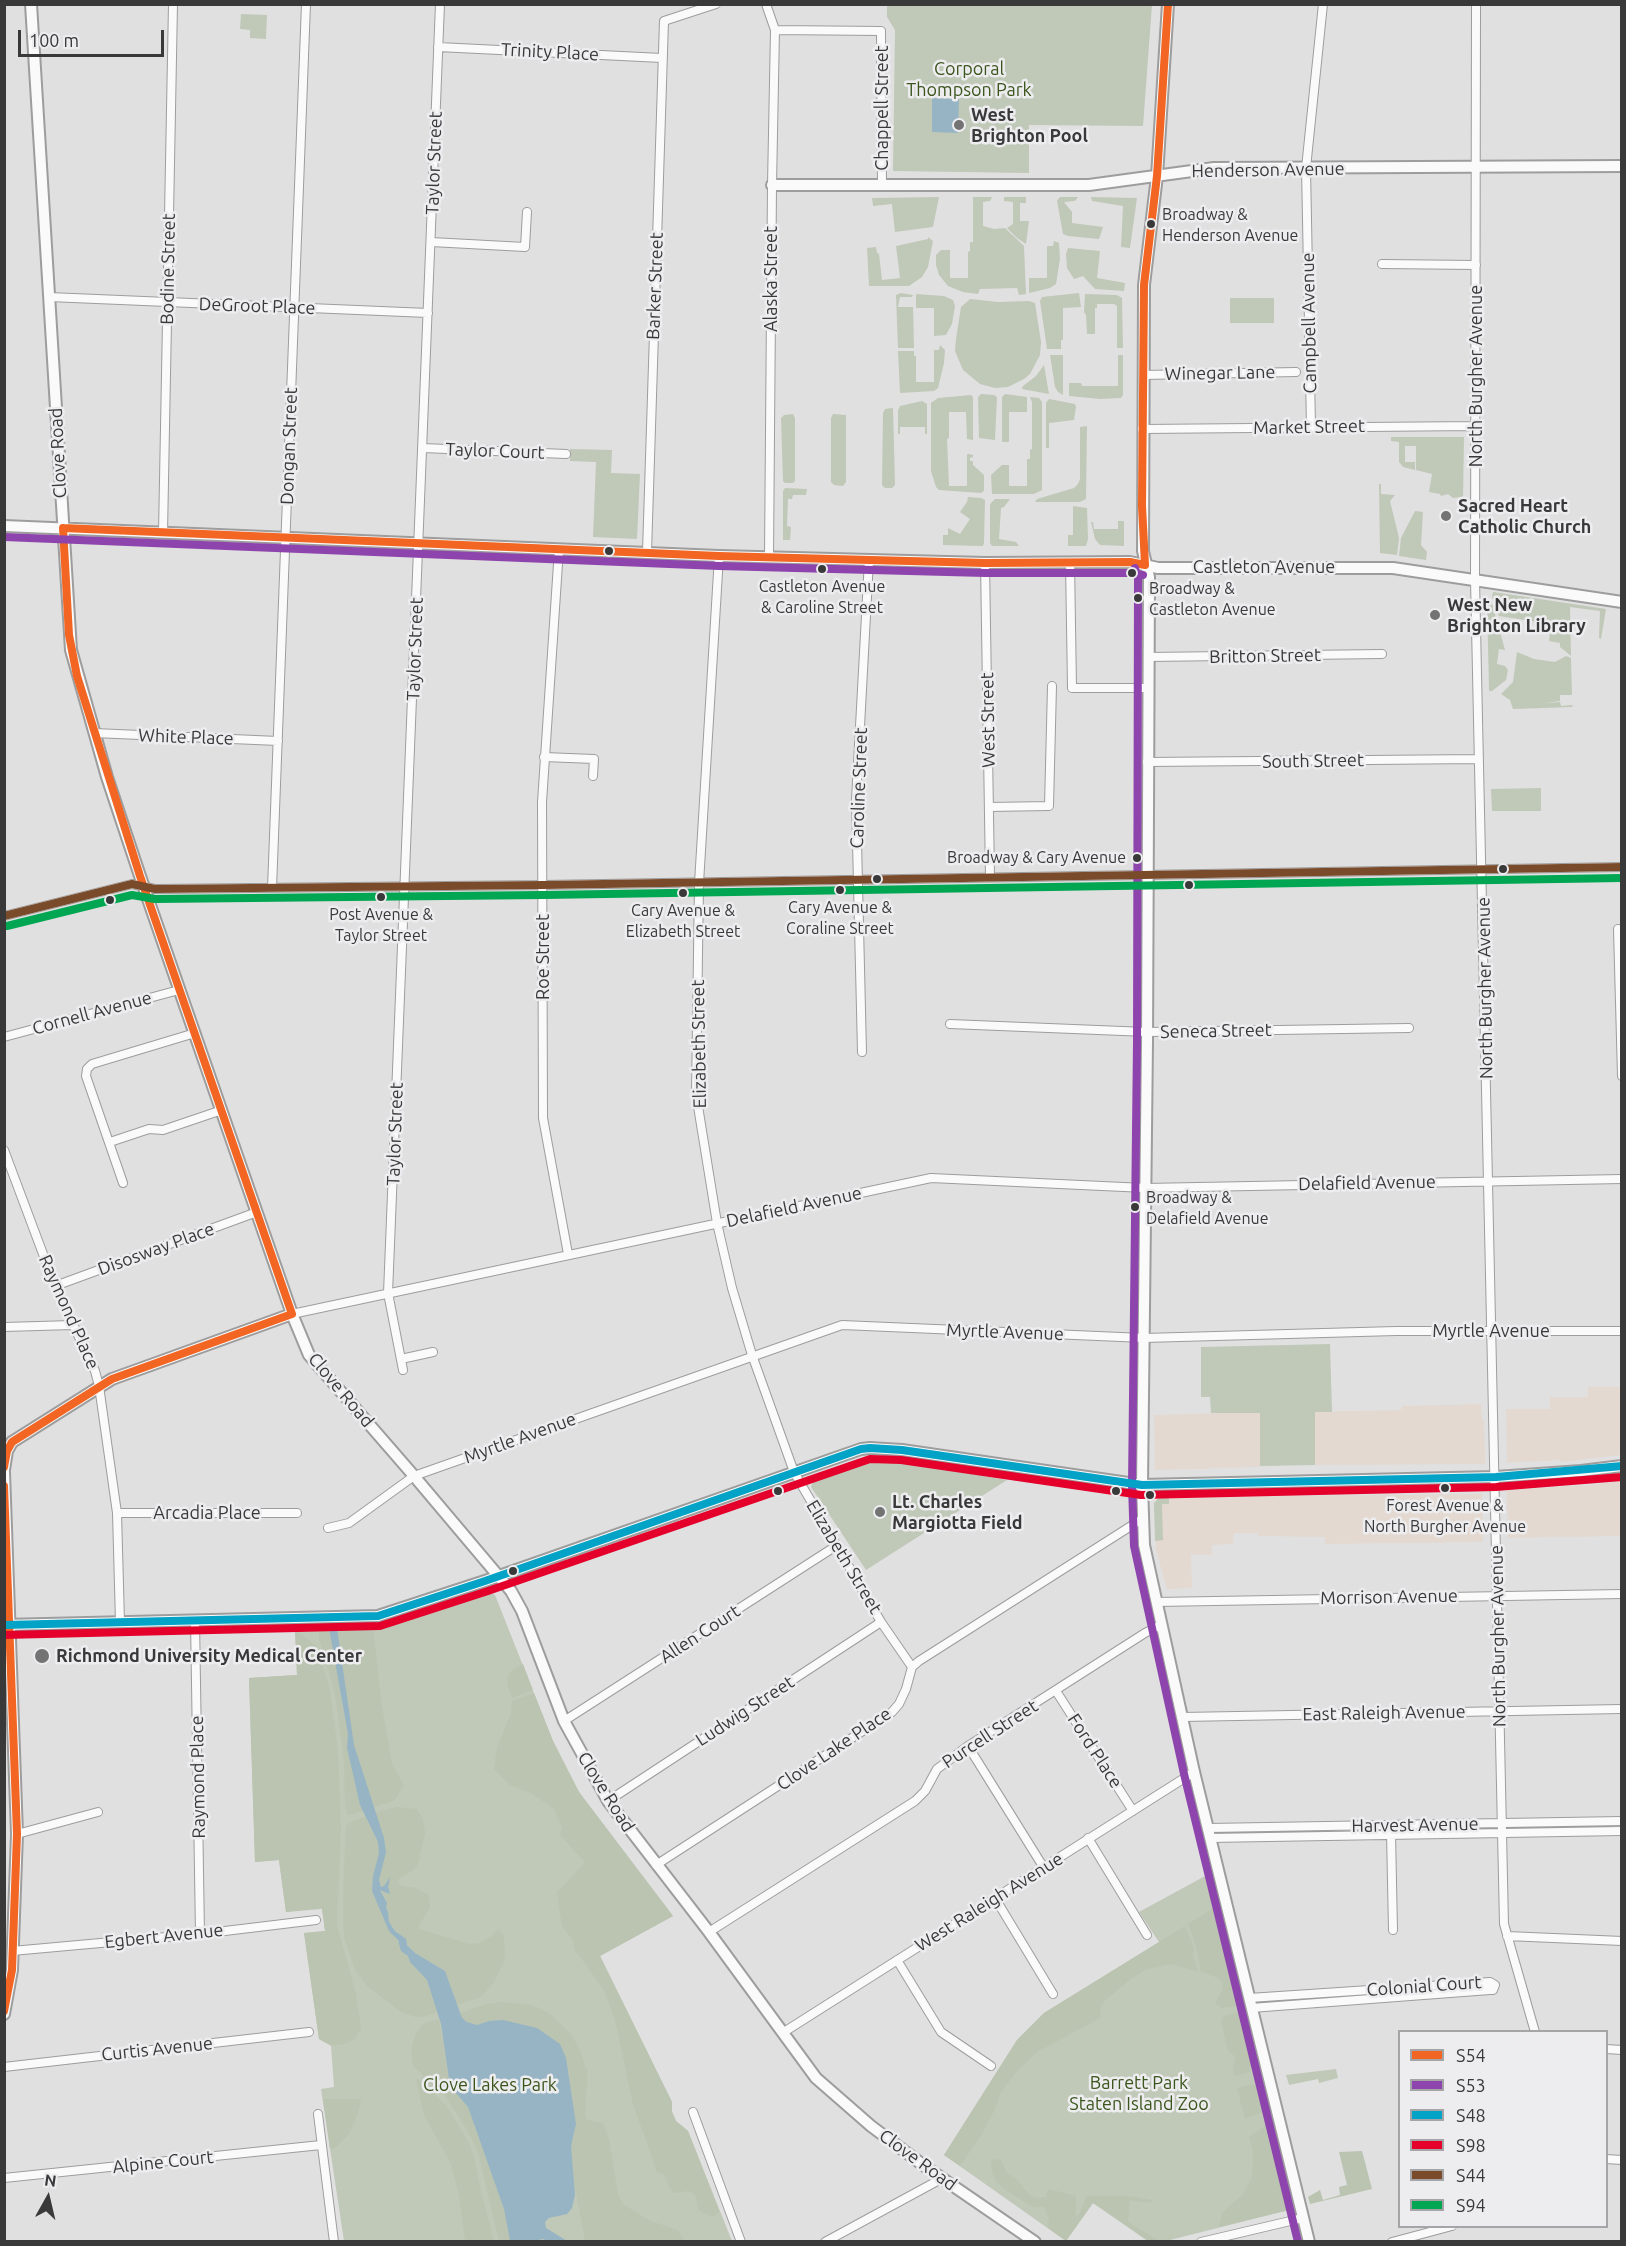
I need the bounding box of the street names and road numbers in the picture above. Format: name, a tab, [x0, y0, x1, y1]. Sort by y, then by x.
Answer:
street label: Trinity Place	[500, 39, 600, 65]
street label: Chappell Street	[871, 45, 893, 171]
street label: Taylor Street	[421, 111, 447, 215]
street label: Henderson Avenue	[1191, 158, 1345, 182]
street label: Bodine Street	[156, 213, 180, 325]
street label: Alaska Street	[760, 226, 782, 332]
street label: Barker Street	[642, 232, 668, 340]
street label: Campbell Avenue	[1297, 252, 1321, 394]
street label: North Burgher Avenue	[1465, 285, 1487, 467]
street label: DeGroot Place	[198, 293, 316, 319]
street label: Winegar Lane	[1164, 361, 1276, 385]
street label: Dongan Street	[276, 387, 302, 505]
street label: Clove Road	[45, 407, 71, 499]
street label: Market Street	[1253, 415, 1365, 439]
street label: Taylor Court	[445, 438, 545, 464]
street label: Castleton Avenue	[1193, 556, 1335, 578]
street label: Taylor Street	[402, 597, 428, 701]
street label: Britton Street	[1209, 644, 1321, 668]
street label: West Street	[976, 672, 1000, 768]
street label: White Place	[138, 725, 234, 749]
street label: Caroline Street	[846, 727, 872, 849]
street label: South Street	[1262, 749, 1364, 773]
street label: North Burgher Avenue	[1473, 897, 1497, 1079]
street label: Roe Street	[532, 914, 554, 1000]
street label: Elizabeth Street	[687, 979, 711, 1109]
street label: Cornell Avenue	[30, 987, 154, 1039]
street label: Seneca Street	[1160, 1019, 1272, 1043]
street label: Taylor Street	[382, 1082, 408, 1186]
street label: Delafield Avenue	[1298, 1171, 1436, 1195]
street label: Delafield Avenue	[724, 1182, 864, 1232]
street label: Disosway Place	[95, 1218, 217, 1280]
street label: Raymond Place	[34, 1251, 104, 1373]
street label: Myrtle Avenue	[946, 1319, 1064, 1345]
street label: Myrtle Avenue	[1432, 1320, 1550, 1342]
street label: Clove Road	[304, 1348, 378, 1432]
street label: Myrtle Avenue	[461, 1408, 579, 1468]
street label: Elizabeth Street	[802, 1496, 886, 1618]
street label: Arcadia Place	[153, 1502, 261, 1524]
street label: North Burgher Avenue	[1486, 1545, 1510, 1727]
street label: Morrison Avenue	[1320, 1585, 1458, 1609]
street label: Allen Court	[656, 1600, 744, 1668]
street label: Ludwig Street	[692, 1671, 798, 1751]
street label: Purcell Street	[938, 1695, 1042, 1773]
street label: East Raleigh Avenue	[1302, 1701, 1466, 1725]
street label: Clove Lake Place	[773, 1703, 895, 1795]
street label: Ford Place	[1063, 1710, 1127, 1792]
street label: Raymond Place	[186, 1715, 210, 1839]
street label: Clove Road	[573, 1748, 639, 1836]
street label: Harvest Avenue	[1351, 1813, 1479, 1837]
street label: West Raleigh Avenue	[911, 1848, 1067, 1956]
street label: Egbert Avenue	[104, 1919, 224, 1953]
street label: Colonial Court	[1366, 1971, 1482, 2001]
street label: Curtis Avenue	[100, 2032, 214, 2066]
street label: Clove Road	[875, 2125, 961, 2195]
street label: Alpine Court	[111, 2146, 215, 2178]

